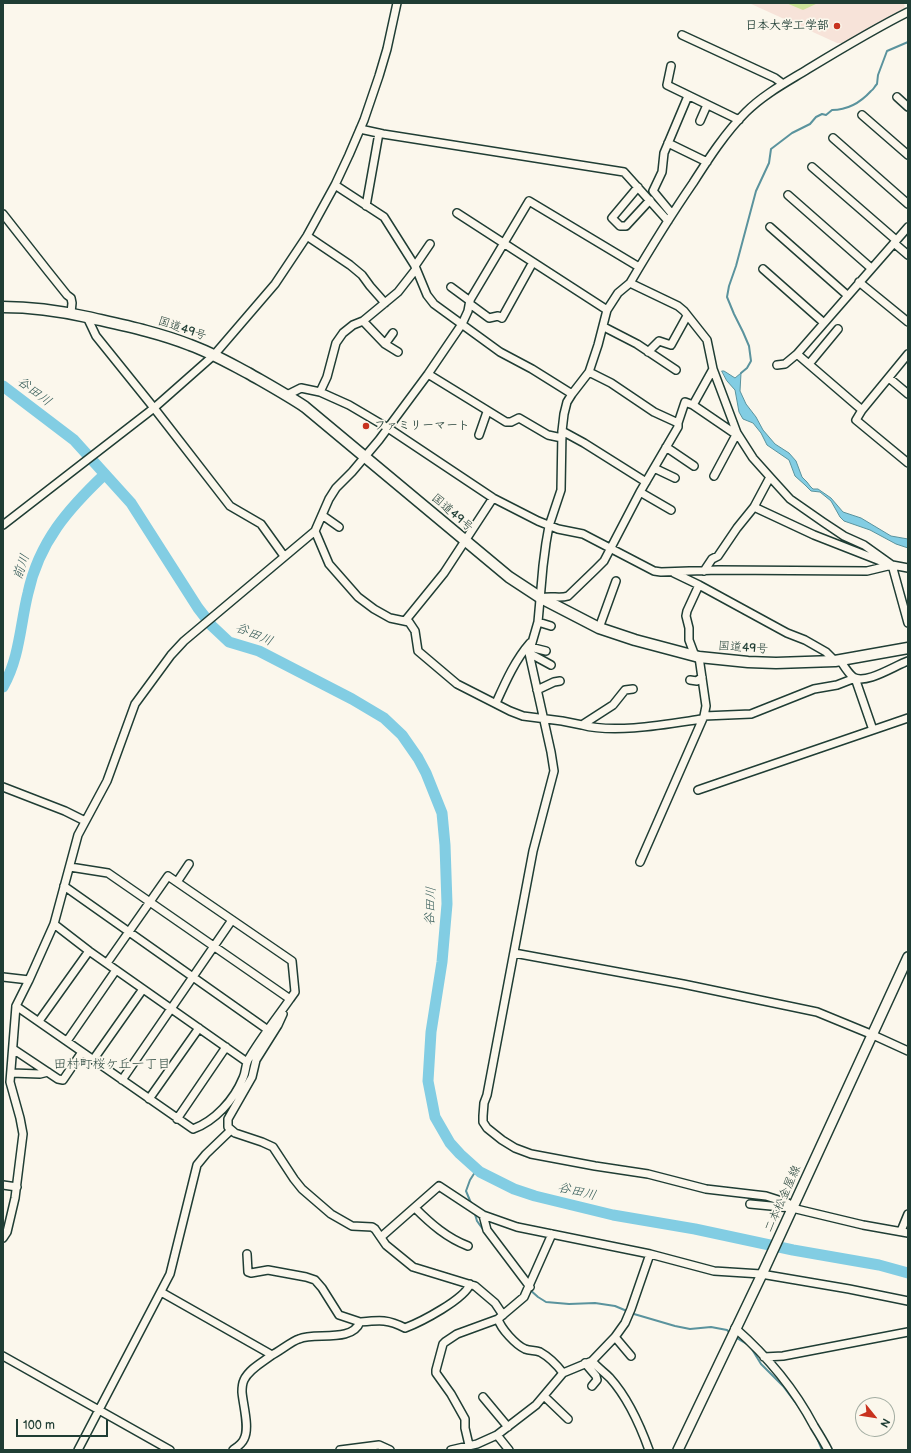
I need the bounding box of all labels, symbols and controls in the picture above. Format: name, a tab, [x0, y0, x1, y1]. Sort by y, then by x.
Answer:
place label: 日本大学工学部	[745, 19, 829, 33]
marker: 日本大学工学部	[832, 21, 842, 31]
street label: 国道49号	[156, 314, 208, 344]
water label: 谷田川	[14, 374, 54, 410]
place label: ファミリーマート	[374, 419, 470, 433]
marker: ファミリーマート	[361, 421, 371, 431]
street label: 国道49号	[428, 491, 476, 535]
water label: 前川	[10, 552, 34, 582]
water label: 谷田川	[233, 620, 275, 650]
street label: 国道49号	[717, 639, 769, 657]
water label: 谷田川	[422, 886, 440, 926]
district label: 田村町桜ケ丘一丁目	[54, 1057, 170, 1073]
street label: 二本松金屋線	[762, 1163, 804, 1235]
water label: 谷田川	[556, 1180, 598, 1204]
north arrow	[855, 1397, 895, 1437]
scale bar	[18, 1411, 110, 1437]
text: N	[877, 1416, 893, 1430]
text: 100 m	[23, 1418, 55, 1433]

